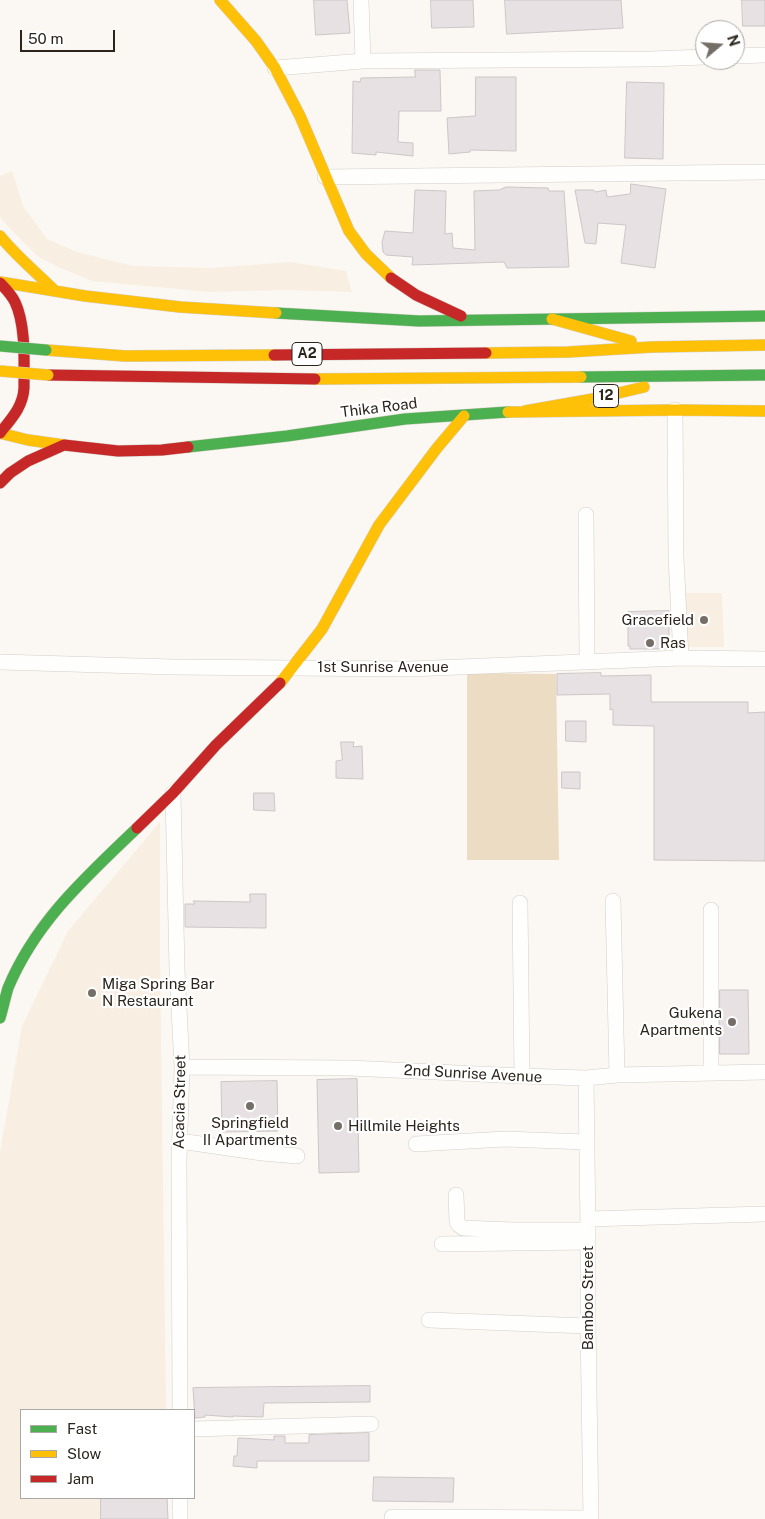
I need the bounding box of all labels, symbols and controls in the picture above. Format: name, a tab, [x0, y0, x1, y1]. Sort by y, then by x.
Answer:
scale bar	[22, 20, 118, 52]
north arrow	[695, 20, 745, 70]
text: 50 m	[28, 30, 63, 47]
text: N	[724, 33, 743, 48]
road number: A2	[292, 342, 322, 366]
road number: 12	[594, 384, 618, 408]
street label: Thika Road	[340, 394, 418, 422]
place label: Gracefield	[622, 611, 694, 629]
marker: Gracefield	[698, 614, 710, 626]
place label: Ras	[660, 634, 686, 652]
marker: Ras	[644, 637, 656, 649]
street label: 1st Sunrise Avenue	[317, 658, 449, 676]
place label: Miga Spring Bar N Restaurant	[102, 975, 215, 1010]
marker: Miga Spring Bar N Restaurant	[86, 987, 98, 999]
place label: Gukena Apartments	[640, 1004, 722, 1039]
marker: Gukena Apartments	[726, 1016, 738, 1028]
street label: Acacia Street	[170, 1055, 190, 1149]
street label: 2nd Sunrise Avenue	[403, 1061, 543, 1087]
marker: Springfield II Apartments	[244, 1100, 256, 1112]
place label: Springfield II Apartments	[203, 1114, 297, 1149]
place label: Hillmile Heights	[348, 1117, 460, 1135]
marker: Hillmile Heights	[332, 1120, 344, 1132]
street label: Bamboo Street	[579, 1246, 597, 1350]
legend	[20, 1409, 195, 1499]
text: Fast	[67, 1420, 97, 1437]
text: Slow	[67, 1445, 101, 1462]
text: Jam	[67, 1470, 94, 1487]

